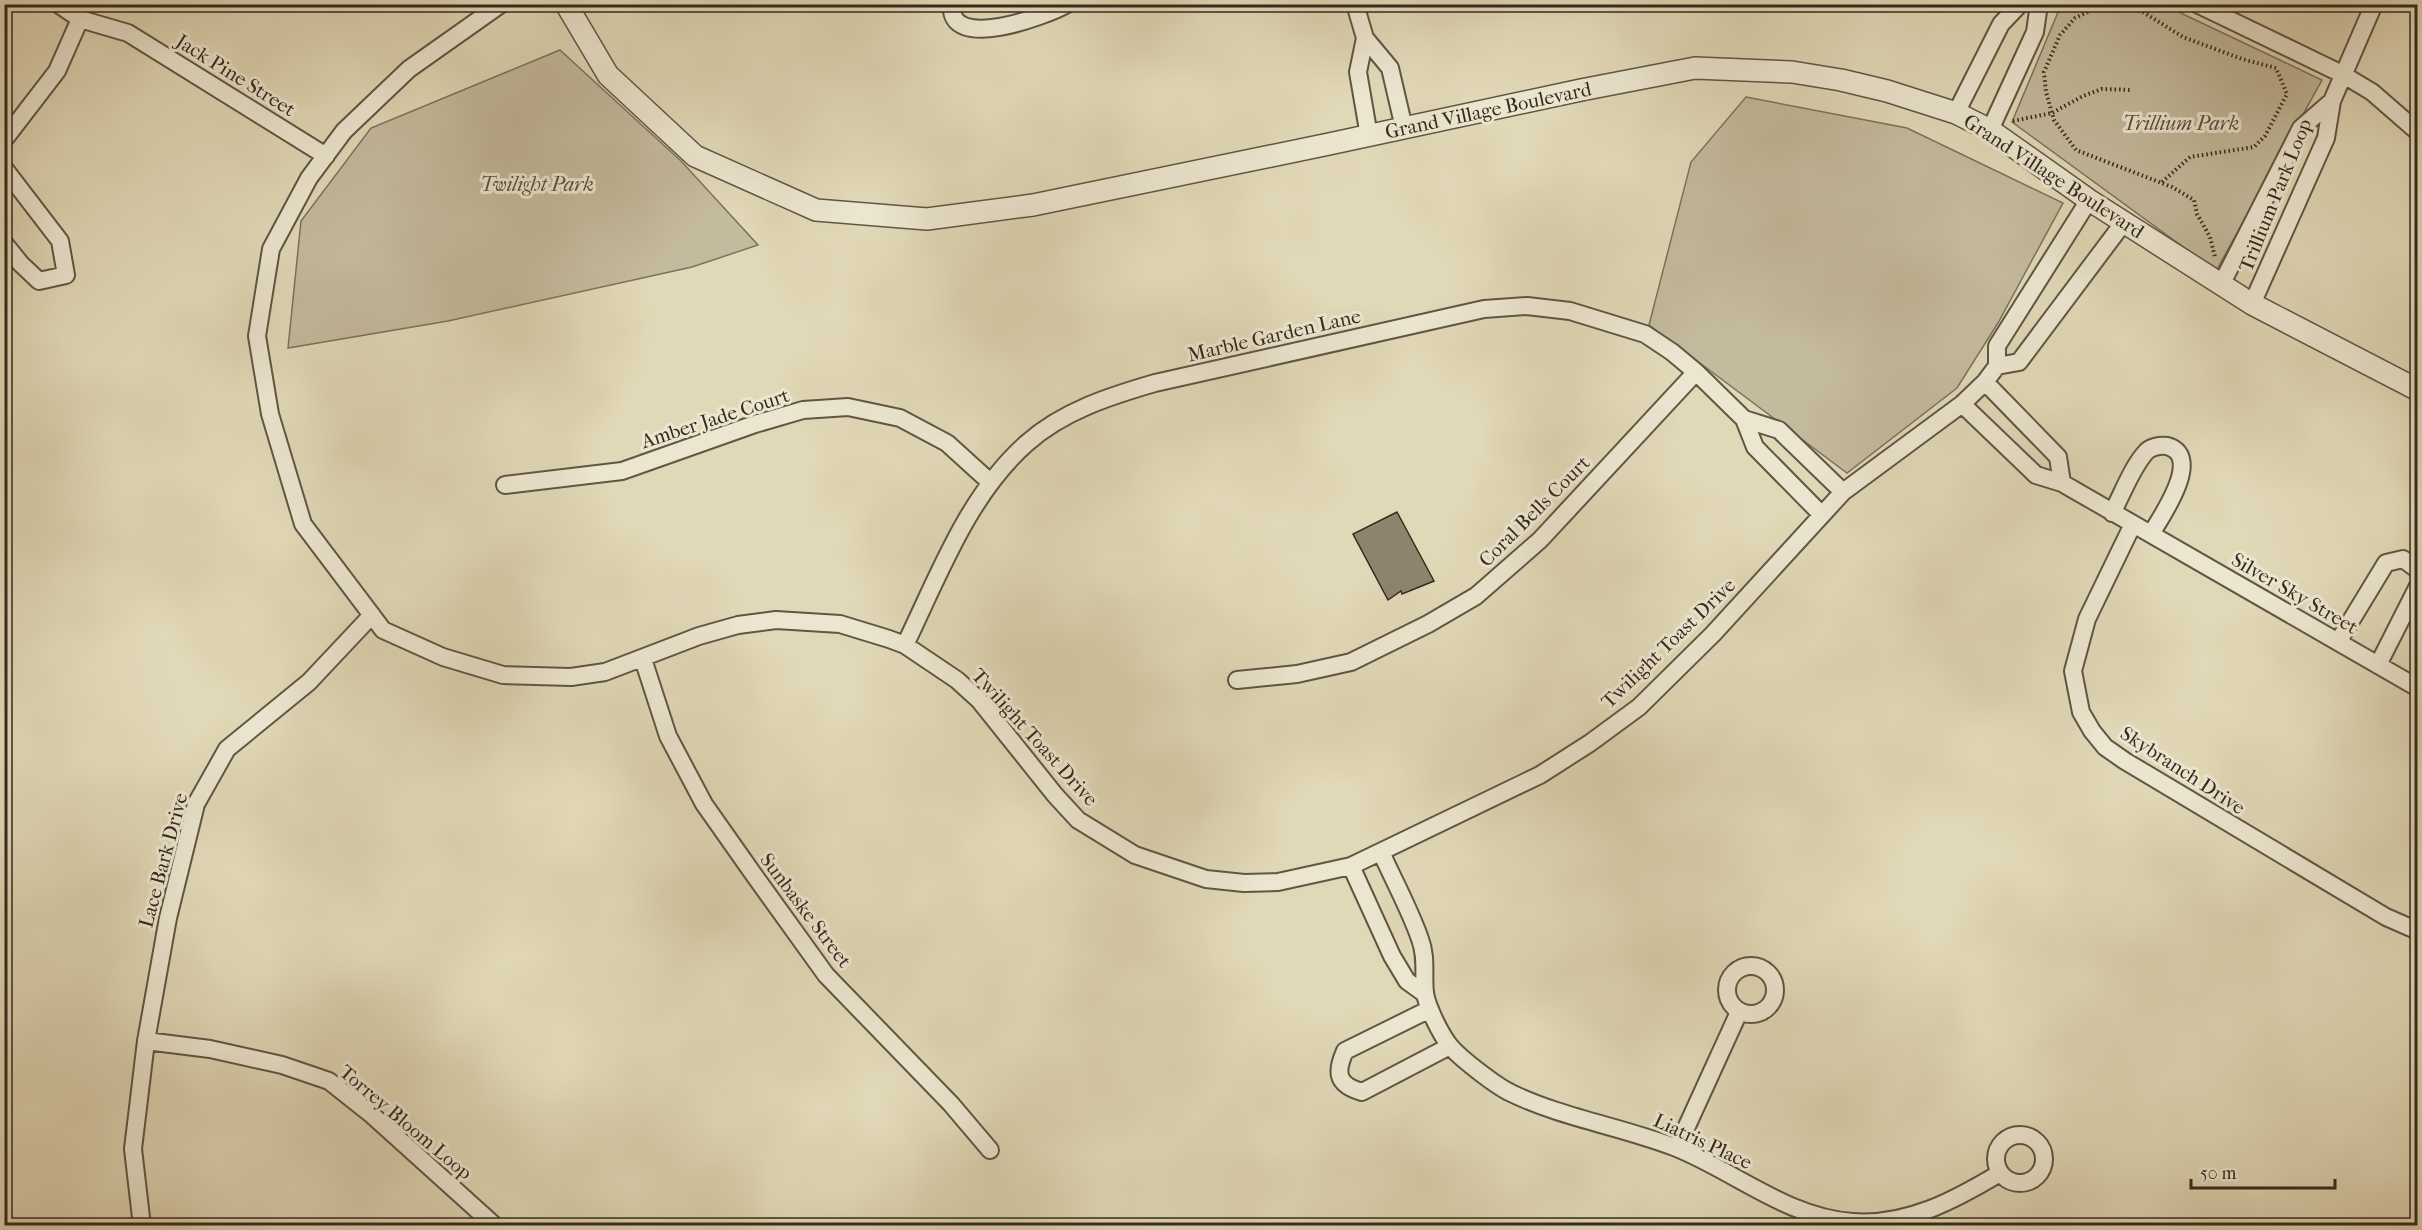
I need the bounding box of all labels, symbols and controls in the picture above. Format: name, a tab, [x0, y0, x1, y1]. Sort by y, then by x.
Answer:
street label: Jack Pine Street	[170, 29, 300, 121]
street label: Grand Village Boulevard	[1383, 77, 1594, 144]
street label: Grand Village Boulevard	[1959, 110, 2149, 244]
park label: Trillium Park	[2123, 112, 2239, 135]
street label: Trillium Park Loop	[2234, 115, 2317, 275]
park label: Twilight Park	[480, 173, 594, 196]
street label: Marble Garden Lane	[1185, 304, 1363, 367]
street label: Amber Jade Court	[637, 384, 792, 454]
street label: Coral Bells Court	[1474, 451, 1594, 571]
street label: Silver Sky Street	[2227, 548, 2362, 639]
street label: Twilight Toast Drive	[1597, 574, 1740, 713]
street label: Twilight Toast Drive	[967, 664, 1102, 811]
street label: Skybranch Drive	[2116, 722, 2249, 819]
street label: Lace Bark Drive	[134, 790, 193, 930]
street label: Sunbaske Street	[755, 849, 856, 972]
street label: Torrey Bloom Loop	[335, 1060, 477, 1185]
street label: Liatris Place	[1650, 1109, 1756, 1174]
scale bar	[2191, 1152, 2335, 1190]
text: 50 m	[2200, 1163, 2237, 1184]

